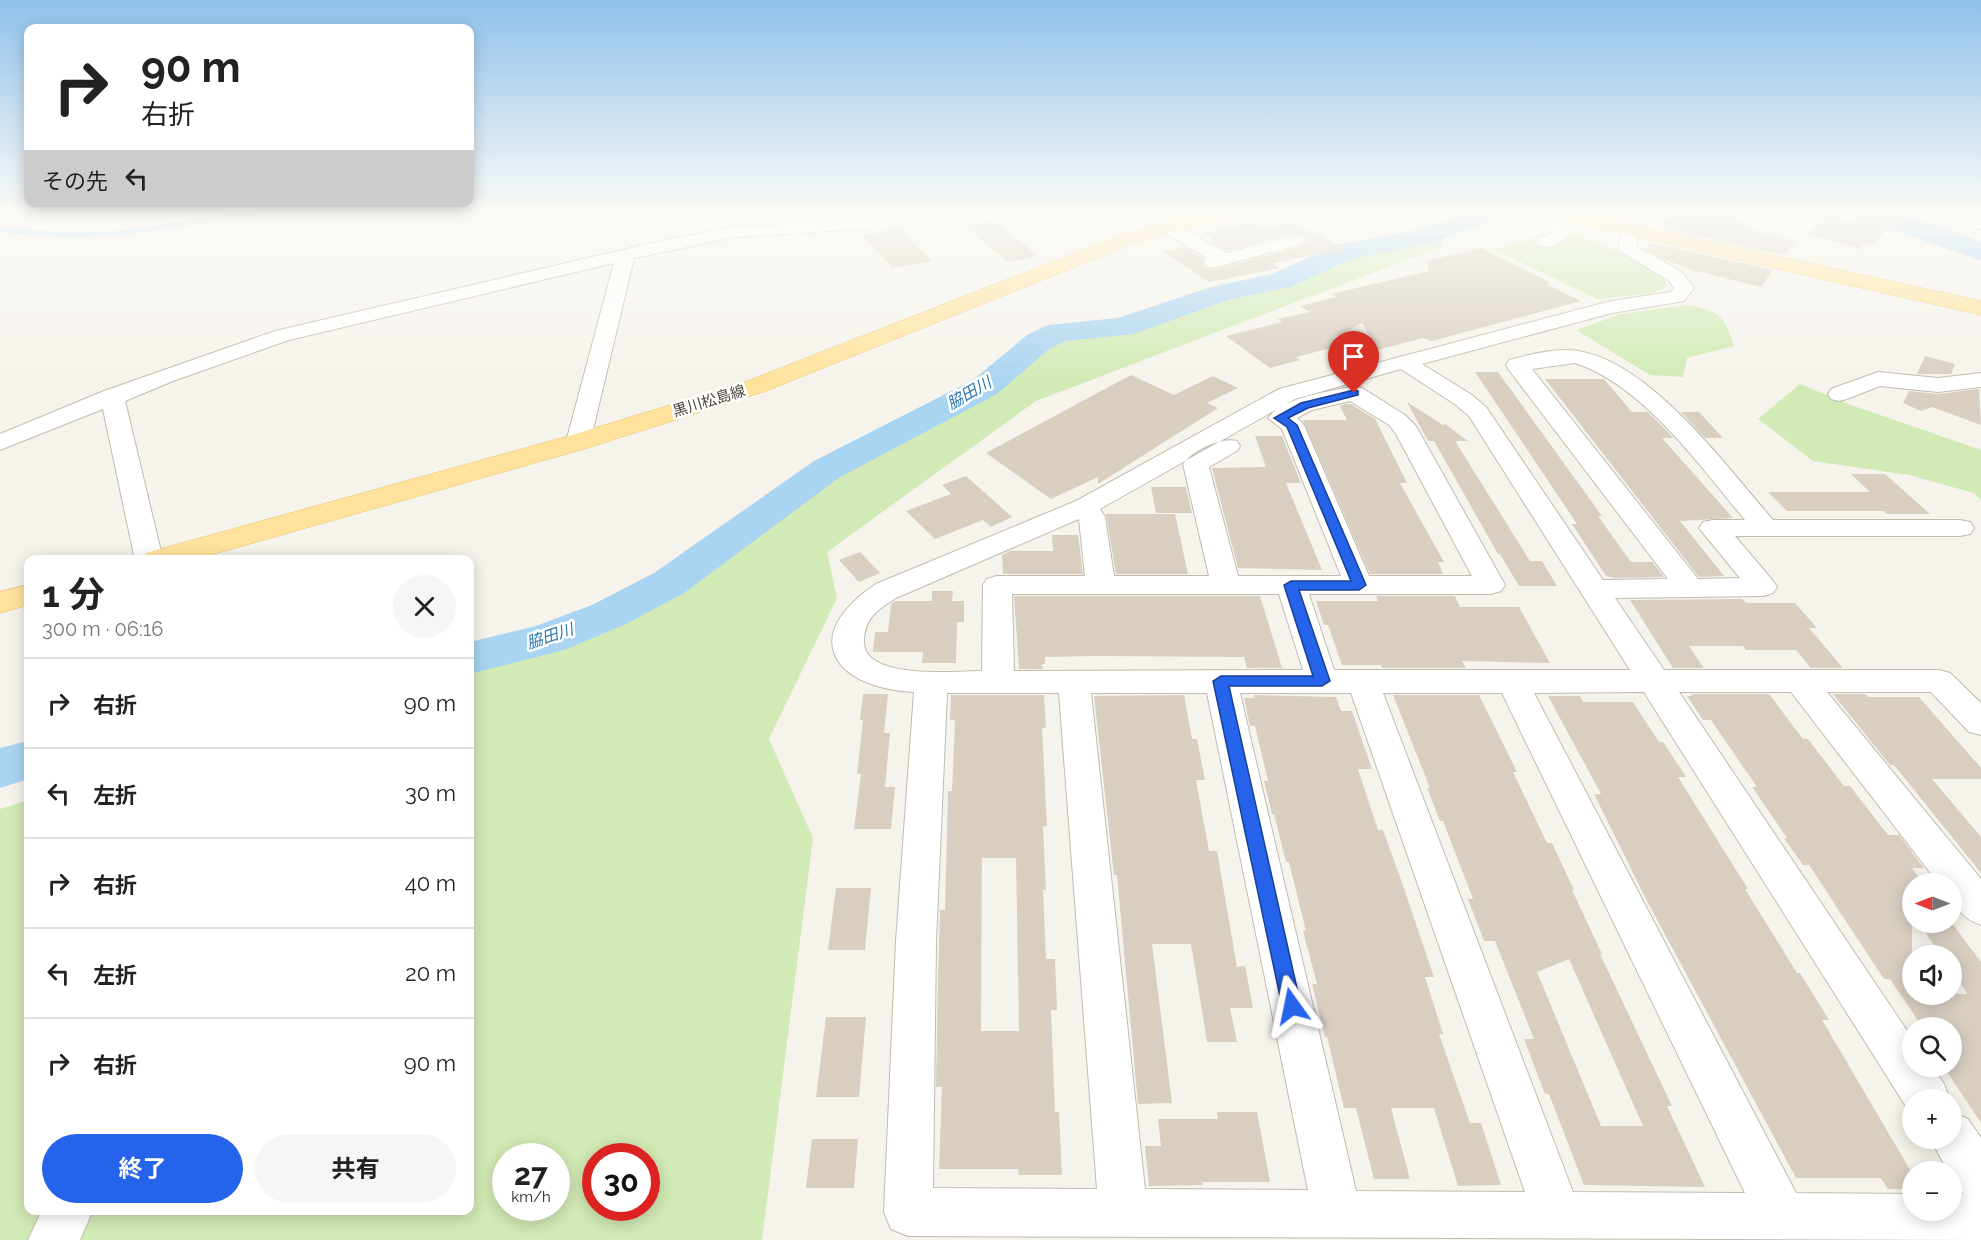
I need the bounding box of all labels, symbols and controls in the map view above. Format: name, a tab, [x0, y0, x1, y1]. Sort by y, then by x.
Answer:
text: 90 m	[141, 43, 241, 92]
icon: right	[42, 48, 120, 126]
text: 右折	[141, 99, 195, 130]
icon: left	[120, 162, 153, 195]
text: その先	[42, 168, 108, 194]
pin	[1328, 331, 1379, 393]
icon: arrive	[1337, 340, 1370, 373]
water label: 脇田川	[943, 372, 996, 413]
street label: 黒川松島線	[670, 381, 748, 421]
text: 1 分	[42, 573, 104, 615]
button: close	[393, 575, 456, 638]
text: 300 m · 06:16	[42, 617, 163, 641]
water label: 脇田川	[524, 619, 578, 652]
icon: right	[42, 687, 75, 720]
text: 90 m	[404, 690, 456, 716]
text: 右折	[93, 692, 137, 718]
icon: left	[42, 777, 75, 810]
text: 30 m	[405, 780, 456, 806]
text: 左折	[93, 782, 137, 808]
icon: right	[42, 867, 75, 900]
text: 40 m	[405, 870, 456, 896]
text: 右折	[93, 872, 137, 898]
north arrow	[1902, 873, 1962, 933]
map controls	[1902, 873, 1962, 1221]
button: sound	[1902, 945, 1962, 1005]
icon: left	[42, 957, 75, 990]
text: 20 m	[405, 960, 456, 986]
text: 左折	[93, 962, 137, 988]
position arrow	[1260, 974, 1324, 1038]
button: search	[1902, 1017, 1962, 1077]
icon: right	[42, 1047, 75, 1080]
text: 90 m	[404, 1050, 456, 1076]
text: 右折	[93, 1052, 137, 1078]
button: +	[1902, 1089, 1962, 1149]
button: 終了	[42, 1134, 243, 1203]
button: 共有	[255, 1134, 456, 1203]
speed limit sign: 30	[582, 1143, 660, 1221]
text: 27	[514, 1157, 548, 1192]
button: −	[1902, 1161, 1962, 1221]
text: km/h	[511, 1188, 551, 1206]

